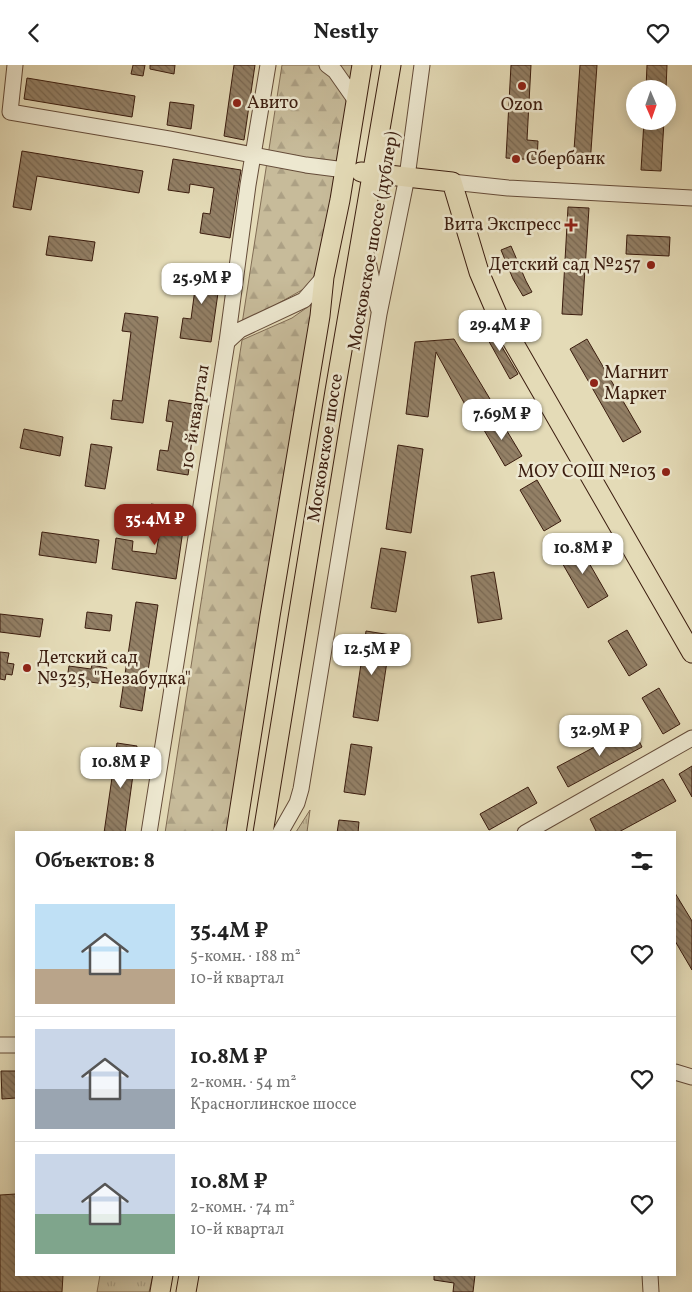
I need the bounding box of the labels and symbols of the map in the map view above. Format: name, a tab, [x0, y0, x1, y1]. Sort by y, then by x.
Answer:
marker: Ozon	[516, 80, 528, 92]
north arrow	[626, 80, 676, 130]
place label: Авито	[247, 91, 298, 116]
place label: Ozon	[501, 93, 544, 118]
marker: Авито	[231, 97, 243, 109]
street label: Московское шоссе (дублер)	[342, 129, 406, 353]
place label: Сбербанк	[526, 147, 606, 172]
marker: Сбербанк	[510, 153, 522, 165]
place label: Вита Экспресс	[443, 213, 561, 238]
marker: Вита Экспресс	[565, 219, 577, 231]
place label: Детский сад №257	[488, 253, 641, 278]
marker: Детский сад №257	[645, 259, 657, 271]
pin: 25.9M ₽	[156, 263, 248, 305]
pin: 29.4M ₽	[454, 309, 546, 352]
place label: Магнит Маркет	[604, 361, 668, 407]
street label: 10-й квартал	[175, 363, 217, 471]
street label: Московское шоссе	[302, 372, 350, 524]
marker: Магнит Маркет	[588, 377, 600, 389]
pin: 7.69M ₽	[456, 399, 548, 441]
place label: МОУ СОШ №103	[517, 460, 656, 485]
marker: МОУ СОШ №103	[660, 466, 672, 478]
pin: 35.4M ₽	[109, 503, 201, 546]
pin: 10.8M ₽	[537, 533, 629, 575]
pin: 12.5M ₽	[326, 633, 418, 676]
place label: Детский сад №325, "Незабудка"	[37, 646, 191, 692]
marker: Детский сад №325, "Незабудка"	[21, 662, 33, 674]
pin: 32.9M ₽	[554, 715, 646, 757]
pin: 10.8M ₽	[75, 747, 167, 789]

